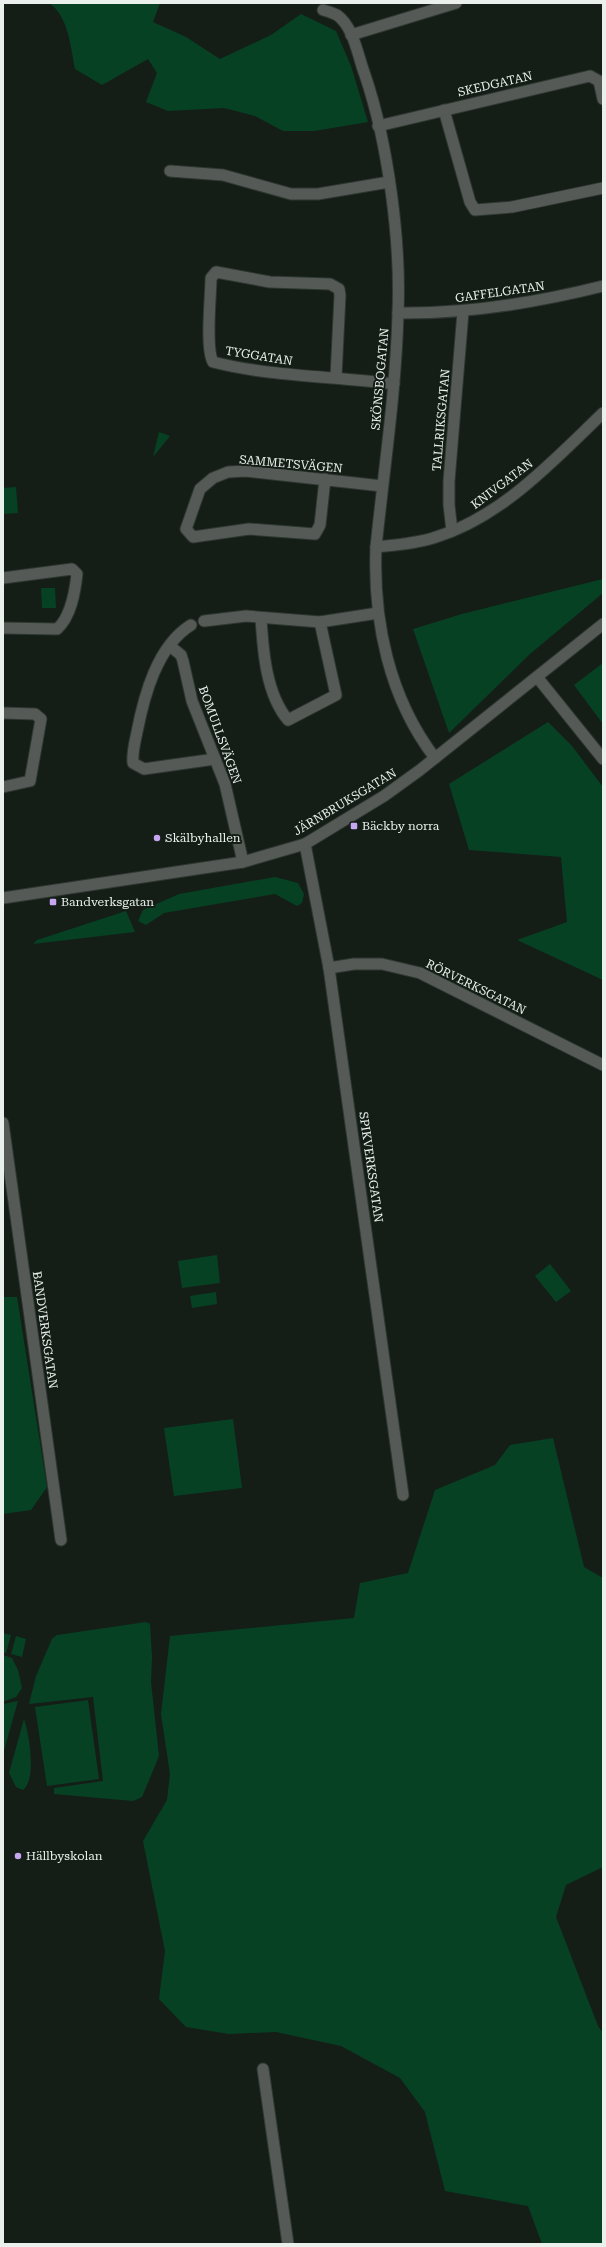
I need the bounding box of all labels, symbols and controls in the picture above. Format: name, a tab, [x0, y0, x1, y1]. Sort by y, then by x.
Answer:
street label: SKEDGATAN	[456, 69, 534, 99]
street label: GAFFELGATAN	[454, 279, 546, 305]
street label: SKÖNSBOGATAN	[369, 327, 391, 431]
street label: TYGGATAN	[224, 344, 294, 368]
street label: TALLRIKSGATAN	[430, 368, 452, 472]
street label: SAMMETSVÄGEN	[239, 452, 344, 476]
street label: KNIVGATAN	[468, 456, 536, 512]
street label: BOMULLSVÄGEN	[196, 684, 244, 786]
street label: JÄRNBRUKSGATAN	[291, 765, 399, 838]
place label: Bäckby norra	[362, 819, 440, 833]
marker: Bäckby norra	[349, 821, 359, 831]
place label: Skälbyhallen	[165, 831, 241, 845]
marker: Skälbyhallen	[152, 833, 162, 843]
place label: Bandverksgatan	[61, 895, 154, 909]
marker: Bandverksgatan	[48, 897, 58, 907]
street label: RÖRVERKSGATAN	[424, 957, 529, 1017]
street label: SPIKVERKSGATAN	[356, 1111, 386, 1224]
street label: BANDVERKSGATAN	[30, 1270, 60, 1390]
place label: Hällbyskolan	[26, 1849, 103, 1863]
marker: Hällbyskolan	[13, 1851, 23, 1861]

